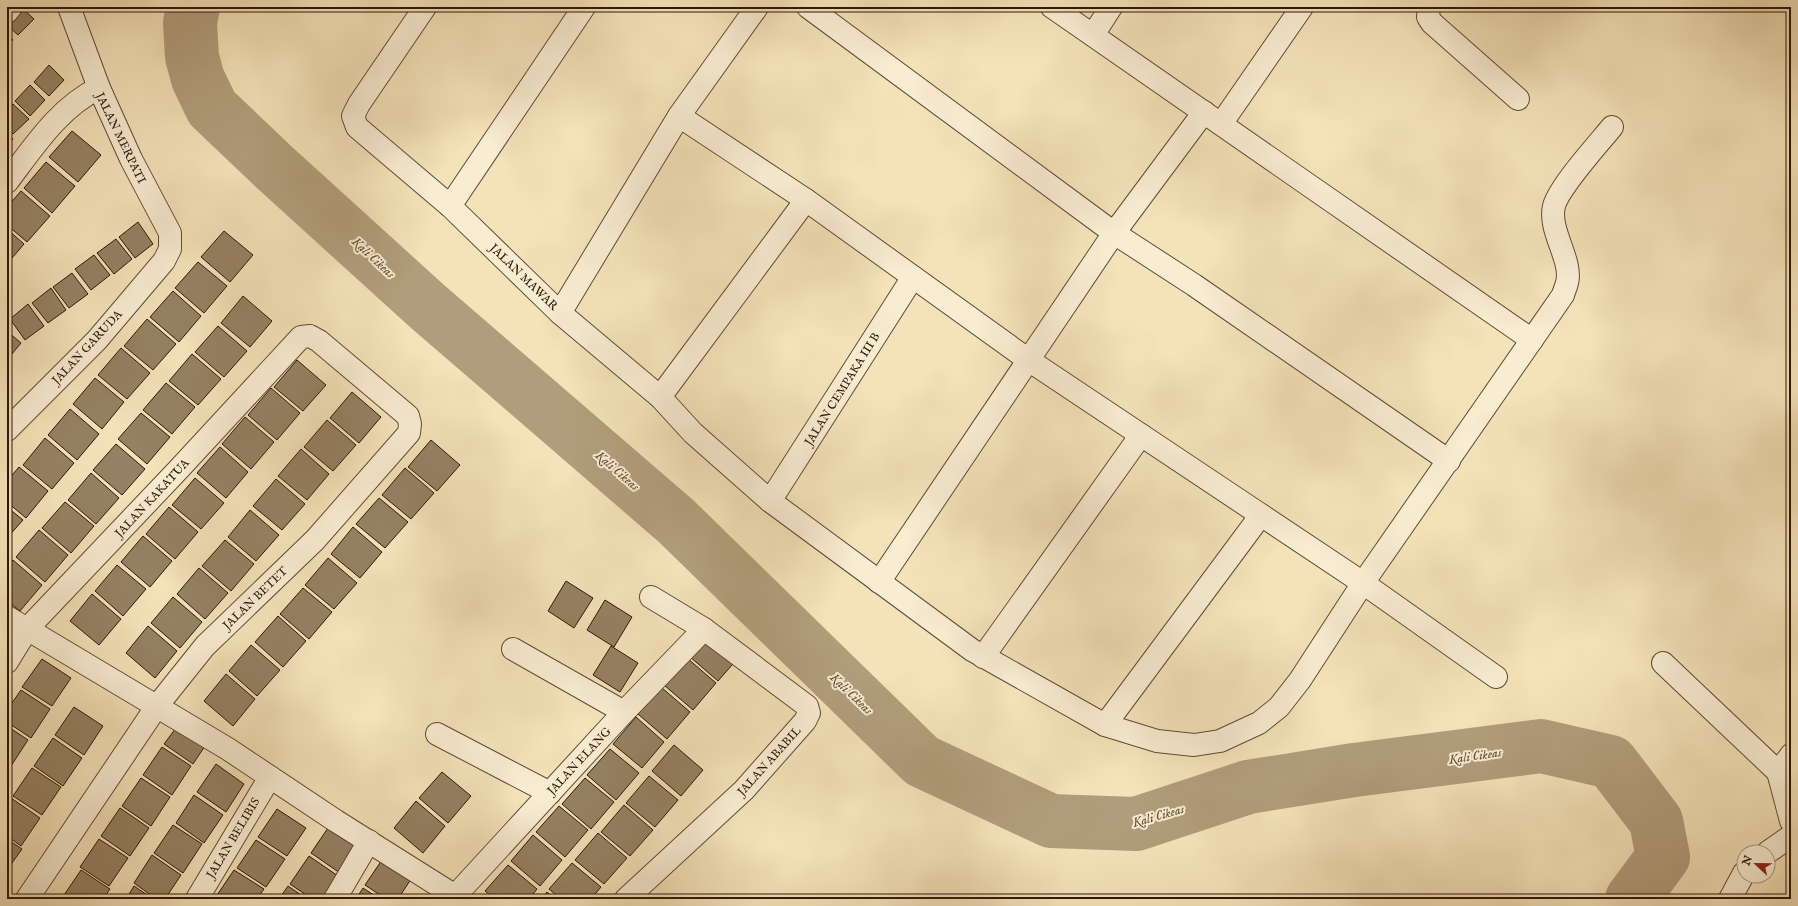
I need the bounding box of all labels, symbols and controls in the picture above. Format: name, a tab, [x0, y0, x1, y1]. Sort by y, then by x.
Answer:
street label: JALAN MERPATI	[90, 88, 149, 187]
water label: Kali Cikeas	[347, 233, 398, 283]
street label: JALAN MAWAR	[484, 240, 562, 315]
street label: JALAN GARUDA	[48, 306, 127, 390]
street label: JALAN CEMPAKA III B	[800, 330, 884, 451]
water label: Kali Cikeas	[591, 447, 643, 495]
street label: JALAN KAKATUA	[111, 455, 194, 543]
street label: JALAN BETET	[218, 563, 292, 635]
water label: Kali Cikeas	[825, 669, 876, 719]
street label: JALAN ABABIL	[733, 723, 805, 801]
street label: JALAN ELANG	[543, 724, 616, 800]
water label: Kali Cikeas	[1447, 744, 1503, 769]
street label: JALAN BELIBIS	[202, 795, 264, 884]
water label: Kali Cikeas	[1130, 801, 1187, 832]
north arrow	[1736, 844, 1776, 884]
text: N	[1739, 853, 1756, 869]

